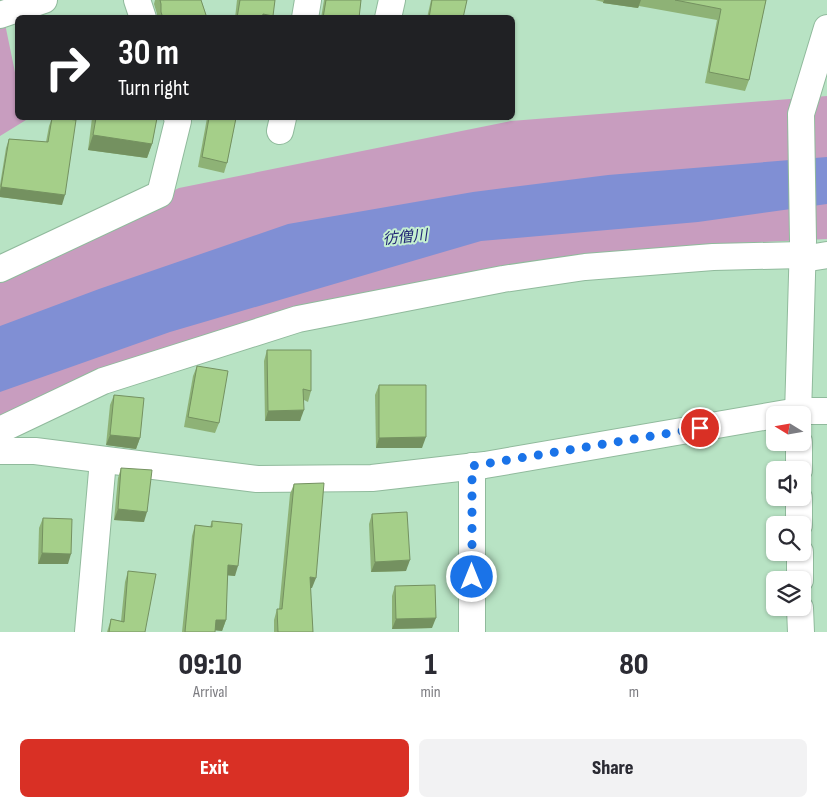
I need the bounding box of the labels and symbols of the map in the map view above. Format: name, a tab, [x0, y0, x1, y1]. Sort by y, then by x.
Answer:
water label: 彷僧川	[382, 225, 430, 249]
north arrow	[766, 406, 811, 451]
pin	[679, 407, 721, 449]
position arrow	[445, 550, 497, 602]

